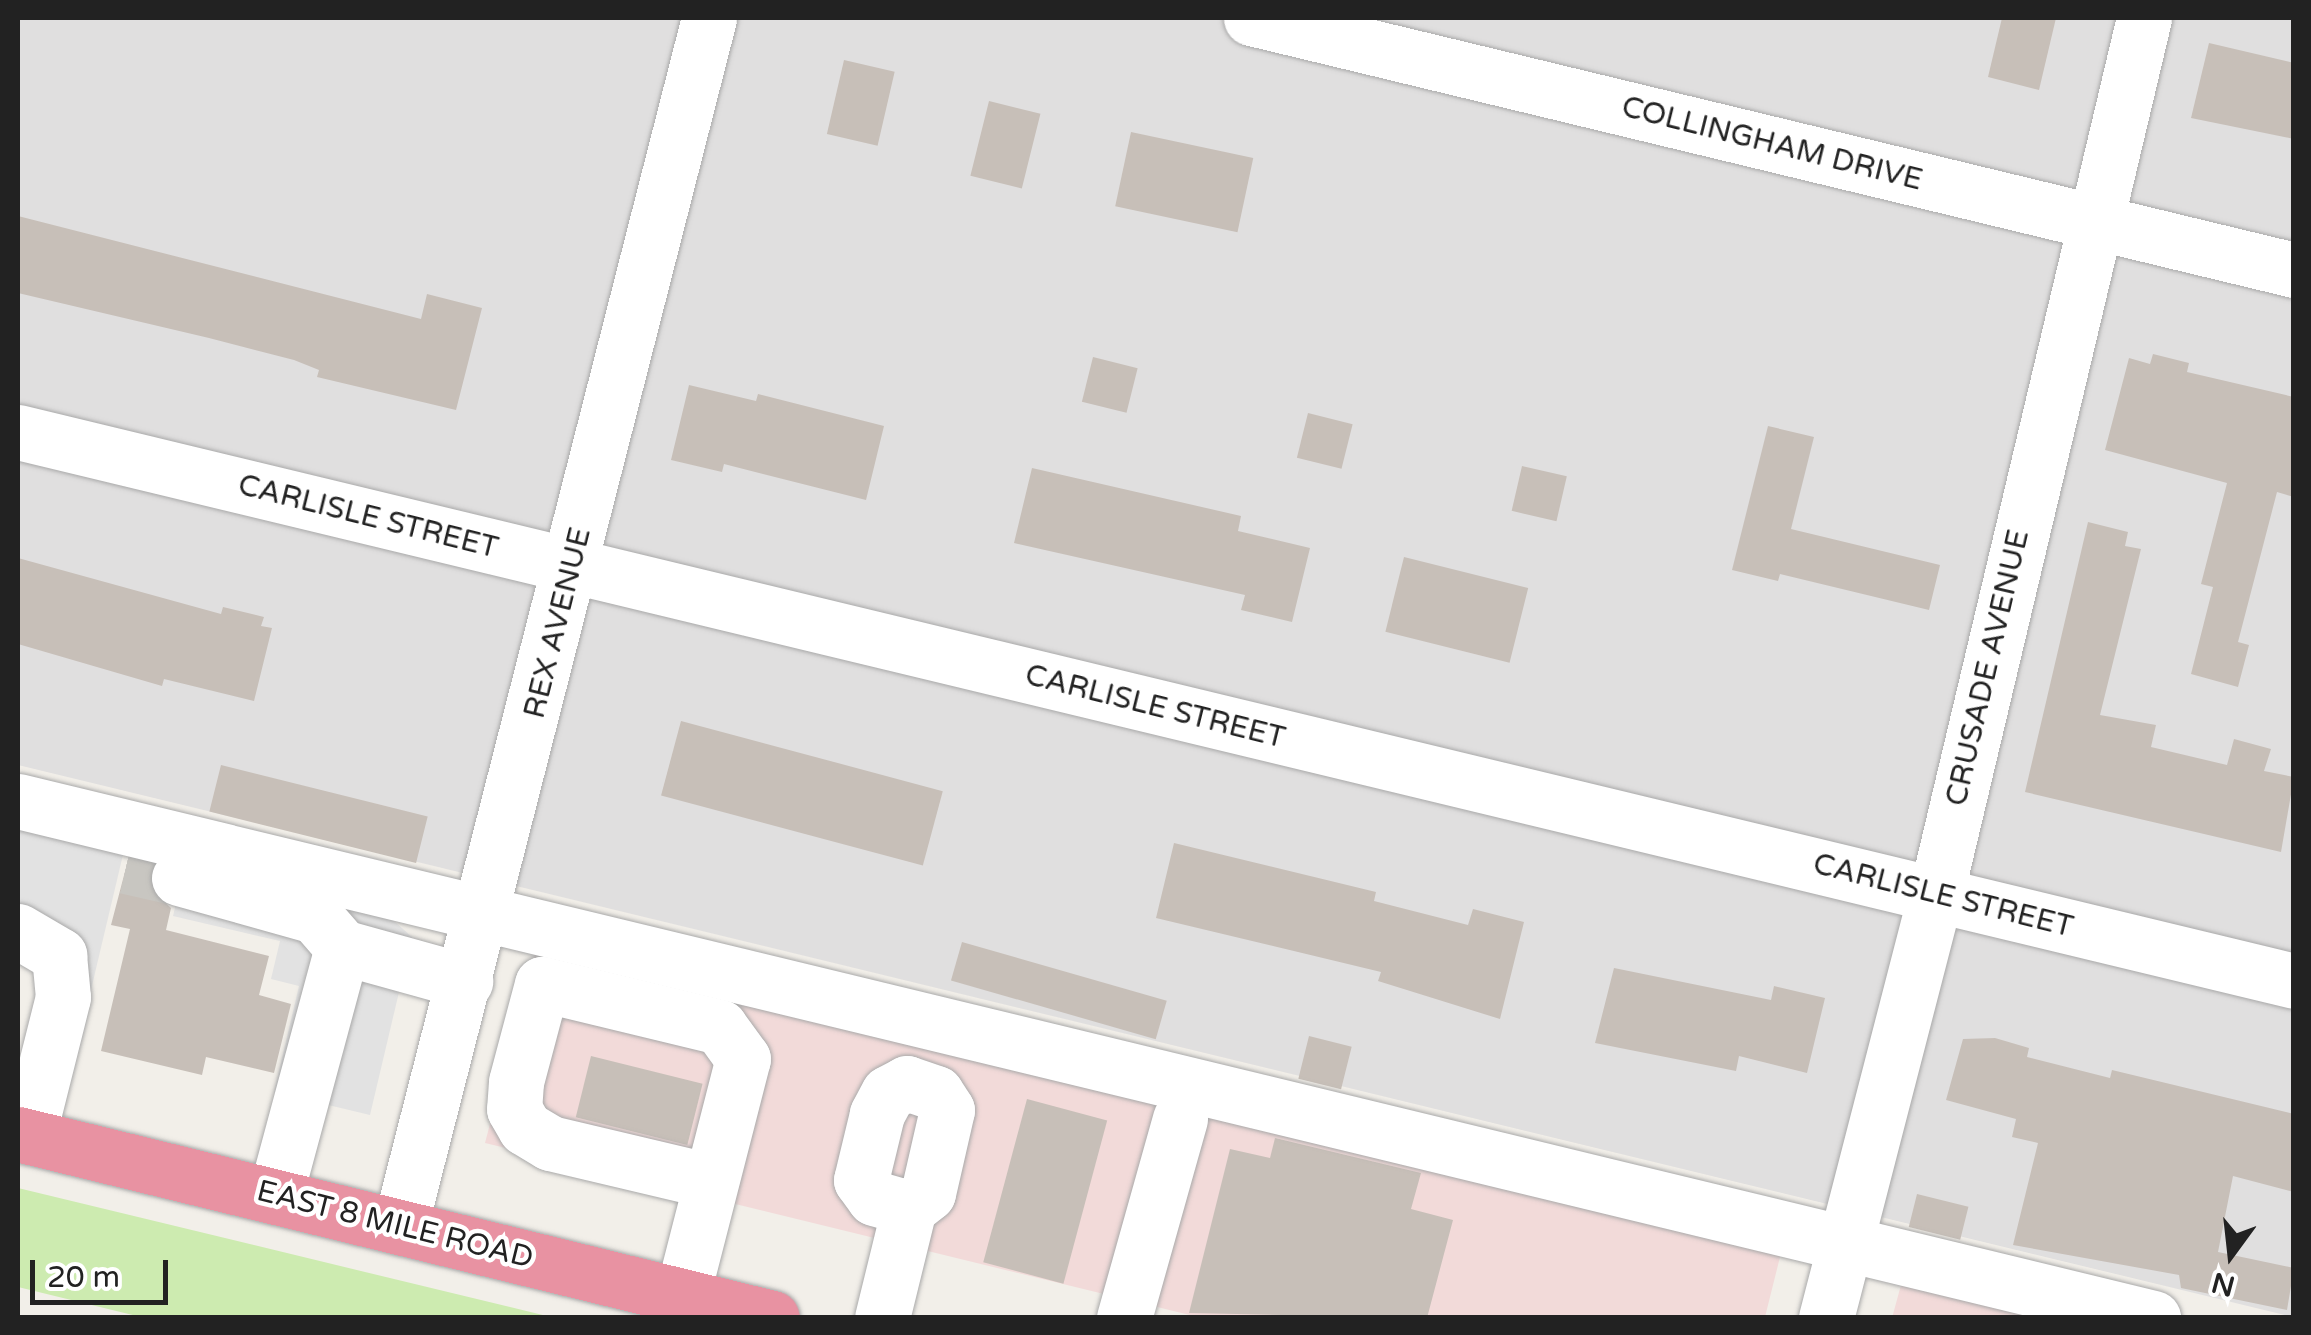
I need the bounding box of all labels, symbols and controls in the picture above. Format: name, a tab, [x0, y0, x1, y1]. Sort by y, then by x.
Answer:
street label: COLLINGHAM DRIVE	[1618, 89, 1926, 199]
street label: CARLISLE STREET	[234, 467, 502, 567]
street label: REX AVENUE	[517, 524, 599, 722]
street label: CRUSADE AVENUE	[1939, 526, 2037, 810]
street label: CARLISLE STREET	[1021, 657, 1289, 757]
street label: CARLISLE STREET	[1809, 846, 2077, 946]
street label: EAST 8 MILE ROAD	[253, 1173, 537, 1277]
north arrow	[2181, 1205, 2281, 1305]
scale bar	[35, 1240, 172, 1302]
text: 20 m	[47, 1259, 120, 1296]
text: N	[2208, 1265, 2239, 1303]

